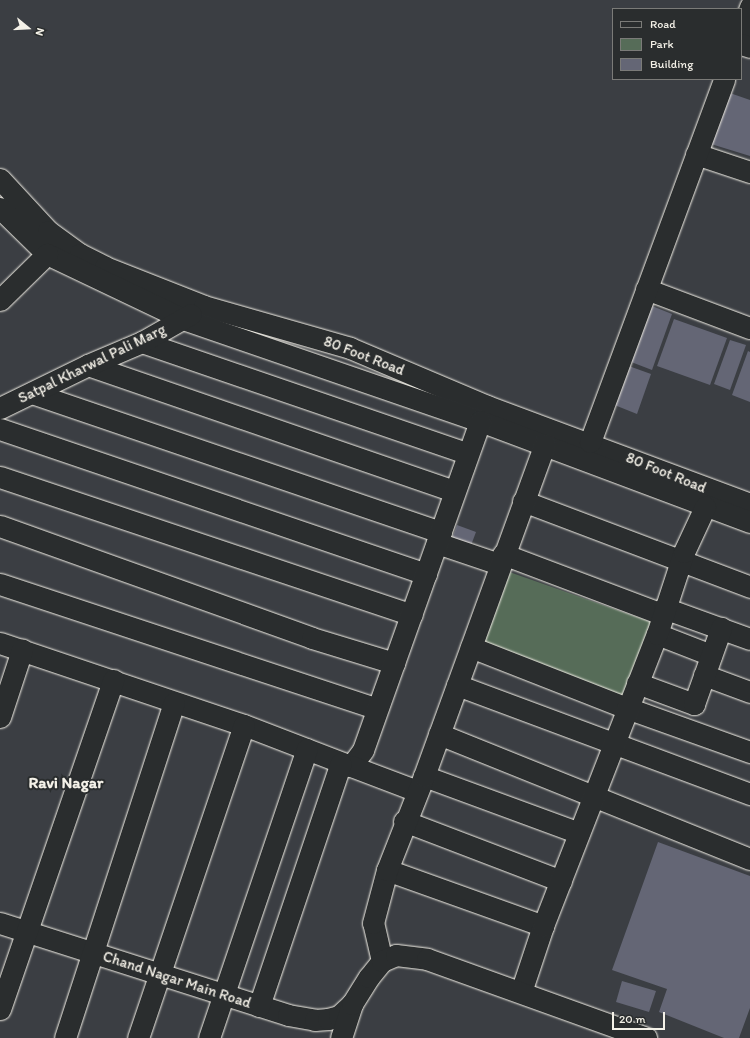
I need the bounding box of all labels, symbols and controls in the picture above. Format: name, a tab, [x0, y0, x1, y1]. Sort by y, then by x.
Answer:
north arrow	[8, 8, 48, 48]
legend	[612, 8, 742, 80]
text: Road	[650, 17, 676, 31]
text: N	[33, 26, 47, 37]
text: Park	[650, 37, 674, 51]
text: Building	[650, 57, 693, 71]
street label: Satpal Kharwal Pali Marg	[16, 321, 168, 407]
street label: 80 Foot Road	[321, 332, 407, 380]
street label: 80 Foot Road	[623, 449, 709, 497]
district label: Ravi Nagar	[29, 773, 103, 793]
street label: Chand Nagar Main Road	[101, 948, 253, 1012]
scale bar	[614, 1004, 667, 1030]
text: 20 m	[619, 1012, 646, 1026]

